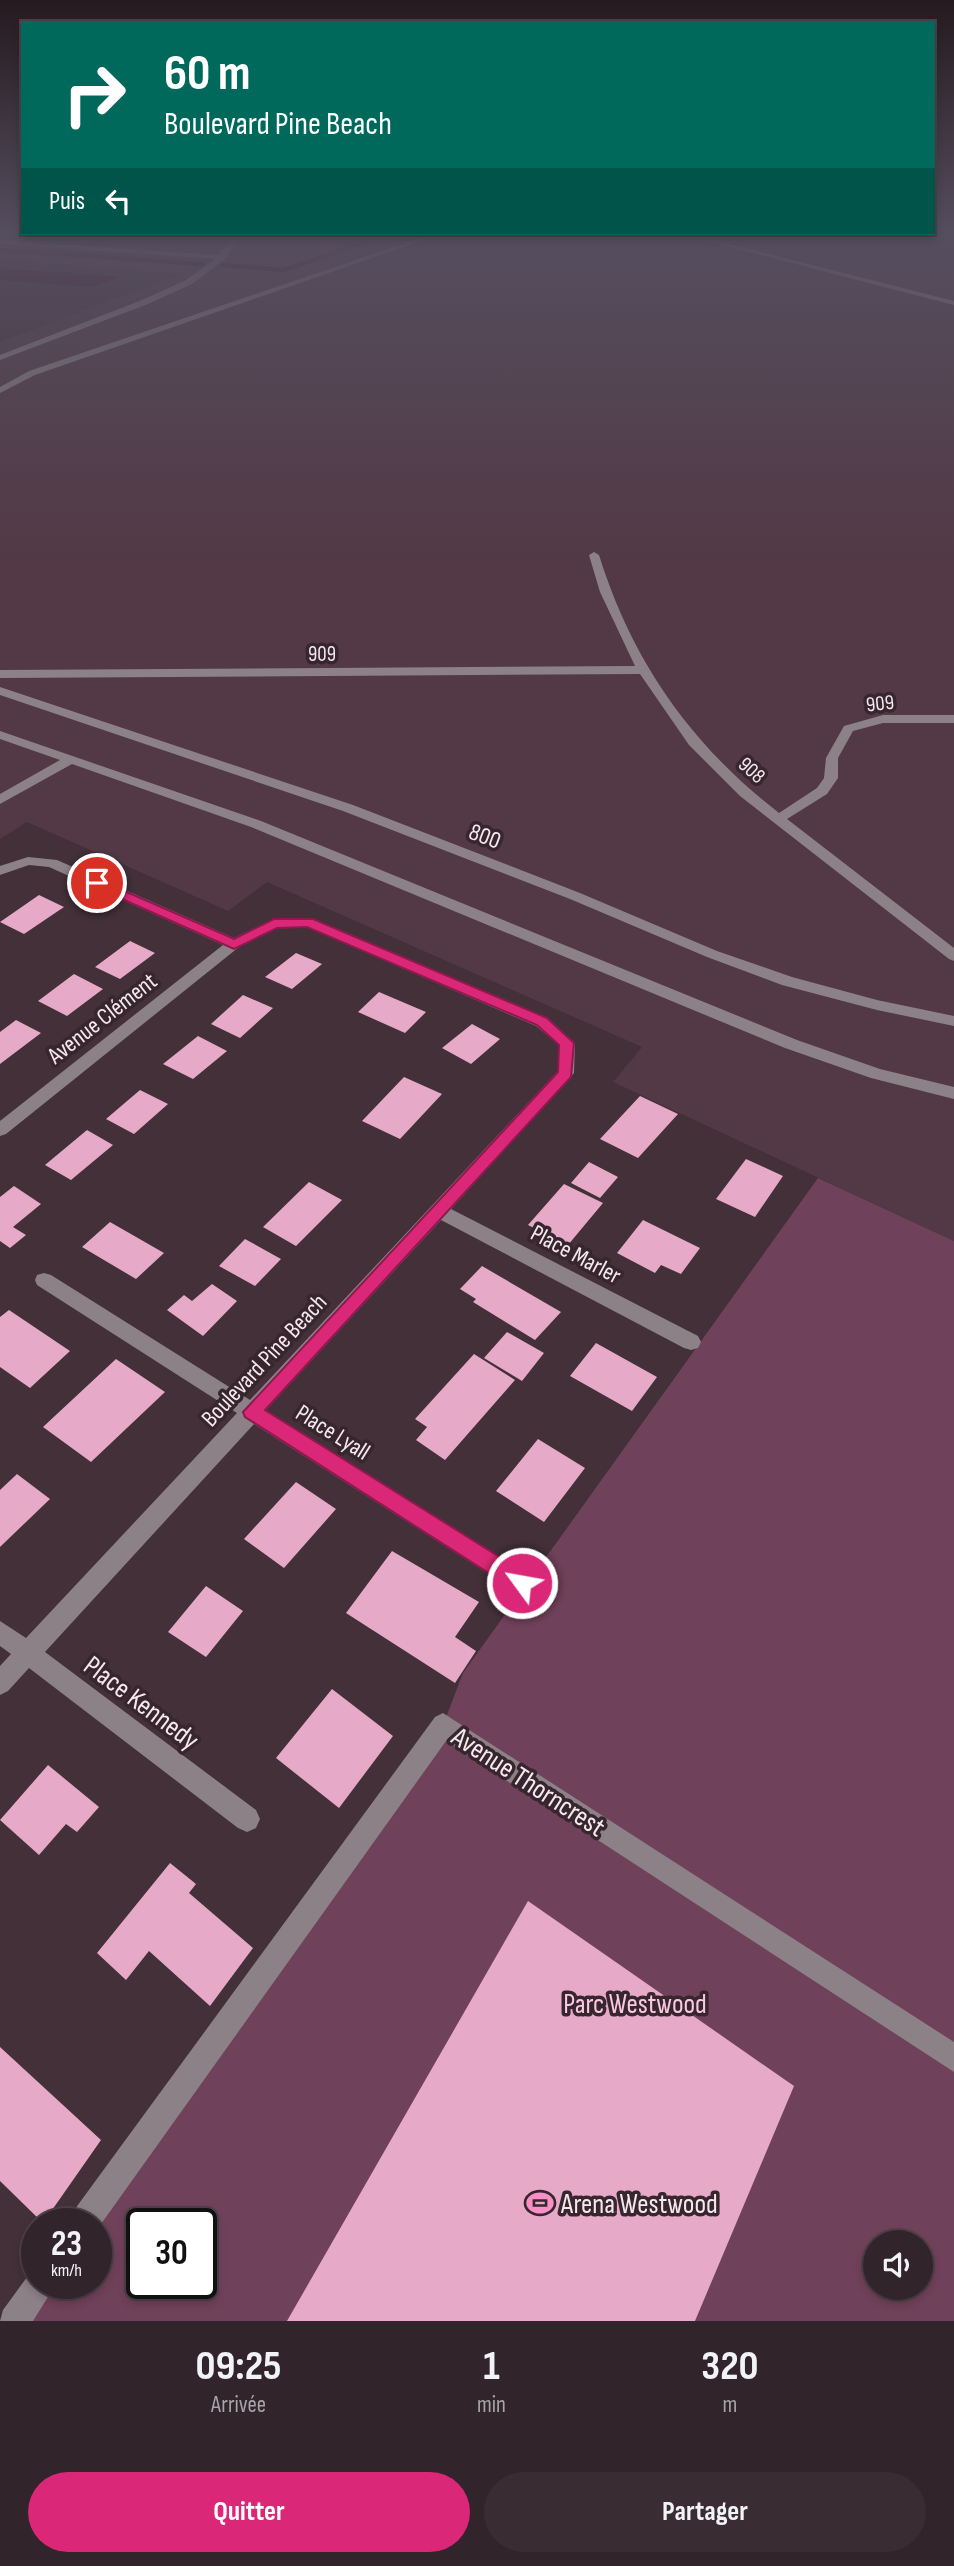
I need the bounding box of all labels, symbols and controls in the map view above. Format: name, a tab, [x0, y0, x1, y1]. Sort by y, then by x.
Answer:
text: 60 m	[164, 45, 251, 104]
icon: right	[49, 49, 140, 140]
text: Boulevard Pine Beach	[164, 105, 392, 144]
icon: left	[99, 182, 137, 220]
text: Puis	[49, 186, 85, 217]
street label: 909	[308, 642, 336, 667]
street label: 909	[865, 690, 895, 717]
street label: 908	[733, 752, 770, 789]
street label: 800	[465, 817, 505, 856]
pin	[67, 853, 127, 913]
icon: arrive	[78, 864, 116, 902]
street label: Avenue Clément	[41, 967, 163, 1071]
street label: Place Marler	[526, 1219, 626, 1290]
street label: Boulevard Pine Beach	[195, 1288, 333, 1433]
street label: Place Lyall	[290, 1398, 375, 1467]
position arrow	[485, 1546, 559, 1620]
street label: Place Kennedy	[77, 1649, 205, 1757]
street label: Avenue Thorncrest	[445, 1720, 611, 1844]
park label: Parc Westwood	[563, 1988, 707, 2021]
sports icon: Arena Westwood	[525, 2188, 555, 2218]
place label: Arena Westwood	[560, 2188, 718, 2221]
speed limit sign: 30	[126, 2208, 217, 2299]
text: 23	[51, 2223, 82, 2266]
map controls	[863, 2230, 933, 2300]
button: sound	[863, 2230, 933, 2300]
text: km/h	[51, 2260, 82, 2281]
text: 09:25	[195, 2341, 282, 2392]
text: 1	[483, 2341, 500, 2392]
text: 320	[701, 2341, 759, 2392]
text: Arrivée	[211, 2391, 266, 2419]
text: min	[477, 2391, 506, 2419]
text: m	[723, 2391, 737, 2419]
button: Quitter	[28, 2472, 470, 2552]
button: Partager	[484, 2472, 926, 2552]

